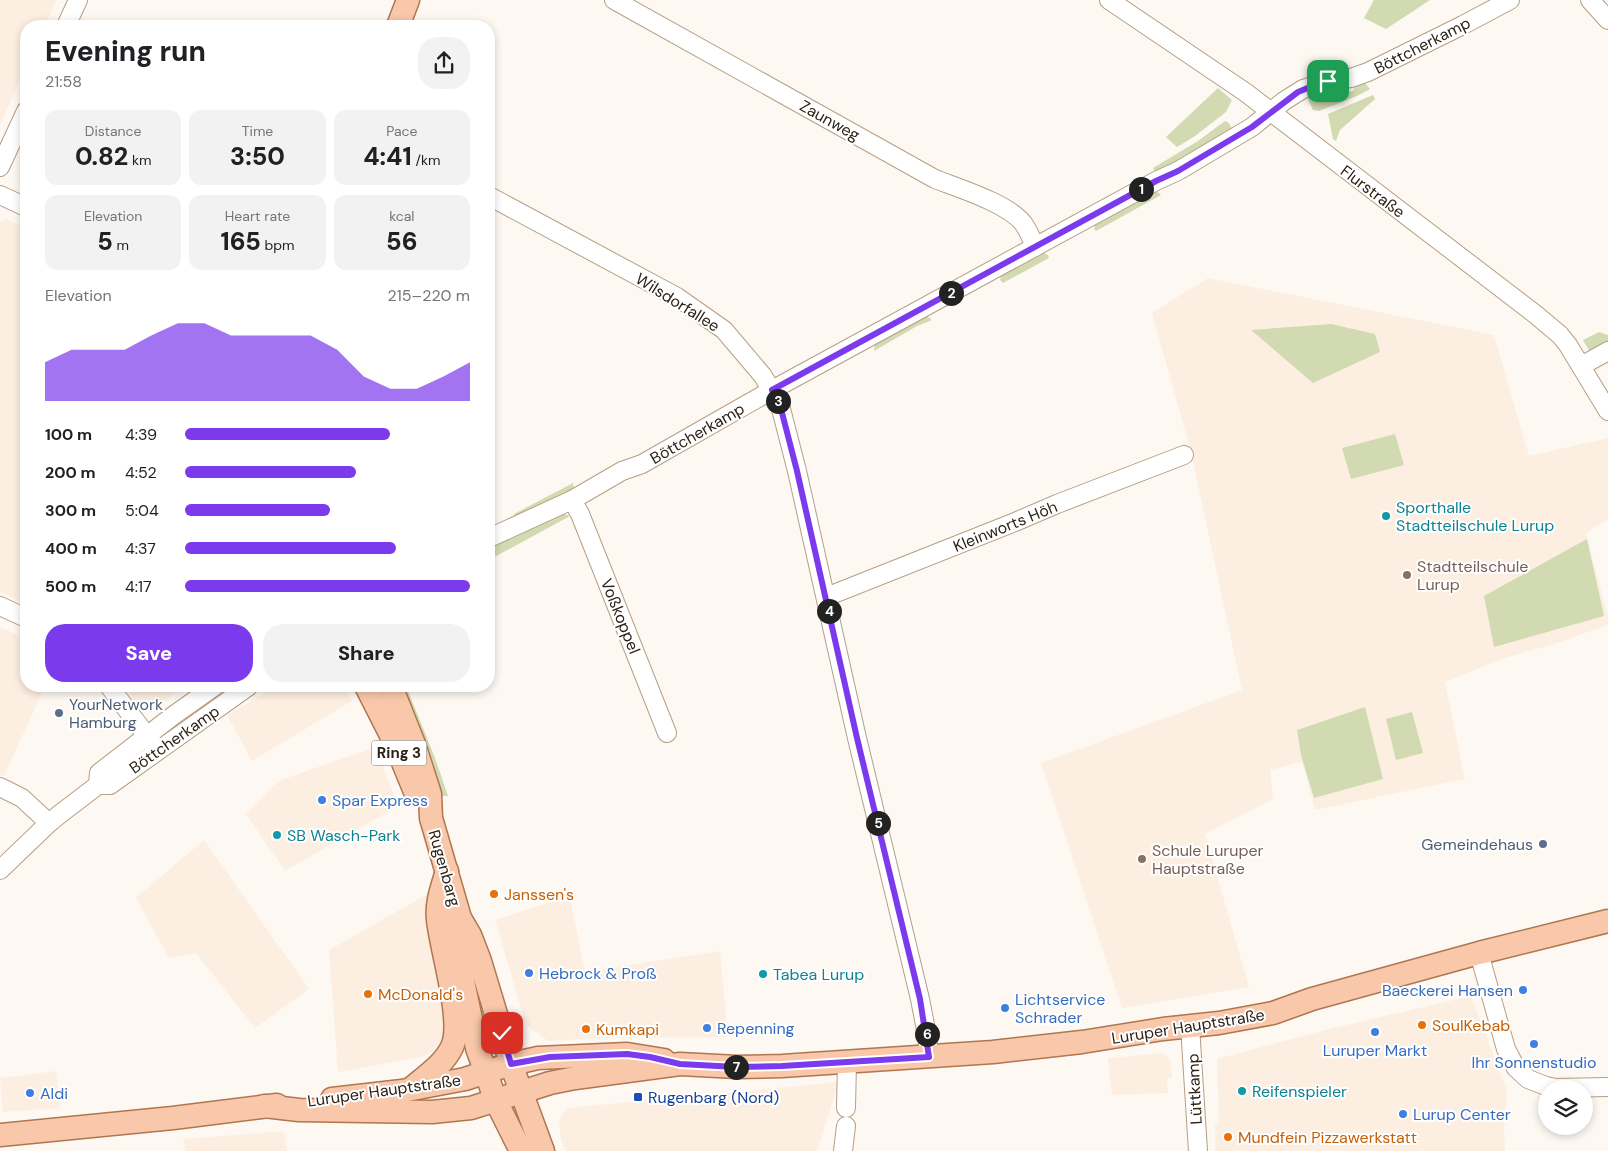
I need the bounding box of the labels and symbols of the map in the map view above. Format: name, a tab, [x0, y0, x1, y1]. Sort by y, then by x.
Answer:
street label: Böttcherkamp	[1370, 12, 1474, 79]
pin	[1307, 60, 1349, 102]
street label: Zaunweg	[796, 95, 864, 146]
street label: Flurstraße	[1336, 160, 1409, 222]
pin: 1	[1128, 176, 1154, 202]
street label: Wilsdorfallee	[632, 268, 724, 337]
pin: 2	[938, 280, 964, 306]
pin: 3	[766, 388, 790, 414]
street label: Böttcherkamp	[646, 398, 748, 469]
street label: Kleinworts Höh	[950, 496, 1060, 557]
place label: Sporthalle Stadtteilschule Lurup	[1396, 497, 1554, 536]
marker: Sporthalle Stadtteilschule Lurup	[1380, 510, 1392, 522]
place label: Stadtteilschule Lurup	[1417, 556, 1528, 595]
marker: Stadtteilschule Lurup	[1401, 569, 1413, 581]
street label: Voßkoppel	[596, 575, 645, 657]
pin: 4	[816, 598, 842, 624]
place label: YourNetwork Hamburg	[69, 694, 163, 733]
street label: Böttcherkamp	[125, 701, 224, 778]
marker: YourNetwork Hamburg	[53, 707, 65, 719]
road number: Ring 3	[372, 740, 426, 766]
place label: Spar Express	[332, 790, 428, 811]
marker: Spar Express	[316, 794, 328, 806]
pin: 5	[866, 810, 890, 836]
place label: SB Wasch-Park	[287, 825, 400, 846]
street label: Rugenbarg	[424, 827, 466, 909]
marker: SB Wasch-Park	[271, 829, 283, 841]
place label: Gemeindehaus	[1421, 834, 1533, 855]
marker: Gemeindehaus	[1537, 838, 1549, 850]
place label: Schule Luruper Hauptstraße	[1152, 840, 1264, 879]
marker: Schule Luruper Hauptstraße	[1136, 853, 1148, 865]
place label: Janssen's	[504, 884, 574, 905]
marker: Janssen's	[488, 888, 500, 900]
place label: Hebrock & Proß	[539, 963, 657, 984]
place label: Tabea Lurup	[773, 964, 864, 985]
marker: Hebrock & Proß	[523, 967, 535, 979]
marker: Tabea Lurup	[757, 968, 769, 980]
place label: Baeckerei Hansen	[1382, 980, 1513, 1001]
place label: McDonald's	[378, 984, 463, 1005]
marker: Baeckerei Hansen	[1517, 984, 1529, 996]
marker: McDonald's	[362, 988, 374, 1000]
place label: Lichtservice Schrader	[1015, 989, 1105, 1028]
marker: Lichtservice Schrader	[999, 1002, 1011, 1014]
street label: Luruper Hauptstraße	[1110, 1004, 1266, 1049]
pin	[481, 1012, 523, 1054]
place label: SoulKebab	[1432, 1015, 1510, 1036]
place label: Repenning	[717, 1018, 795, 1039]
place label: Kumkapi	[596, 1019, 659, 1040]
marker: SoulKebab	[1416, 1019, 1428, 1031]
marker: Repenning	[701, 1022, 713, 1034]
pin: 6	[914, 1022, 940, 1046]
marker: Kumkapi	[580, 1023, 592, 1035]
marker: Luruper Markt	[1369, 1026, 1381, 1038]
marker: Ihr Sonnenstudio	[1528, 1038, 1540, 1050]
place label: Luruper Markt	[1323, 1040, 1427, 1061]
place label: Ihr Sonnenstudio	[1471, 1052, 1597, 1073]
street label: Lüttkamp	[1182, 1053, 1207, 1125]
pin: 7	[724, 1054, 748, 1080]
street label: Luruper Hauptstraße	[306, 1069, 462, 1112]
place label: Reifenspieler	[1252, 1081, 1347, 1102]
place label: Aldi	[40, 1083, 68, 1104]
marker: Reifenspieler	[1236, 1085, 1248, 1097]
marker: Aldi	[24, 1087, 36, 1099]
place label: Rugenbarg (Nord)	[648, 1087, 779, 1108]
marker: Rugenbarg (Nord)	[632, 1091, 644, 1103]
place label: Lurup Center	[1413, 1104, 1511, 1125]
marker: Lurup Center	[1397, 1108, 1409, 1120]
place label: Mundfein Pizzawerkstatt	[1238, 1127, 1417, 1148]
marker: Mundfein Pizzawerkstatt	[1222, 1131, 1234, 1143]

